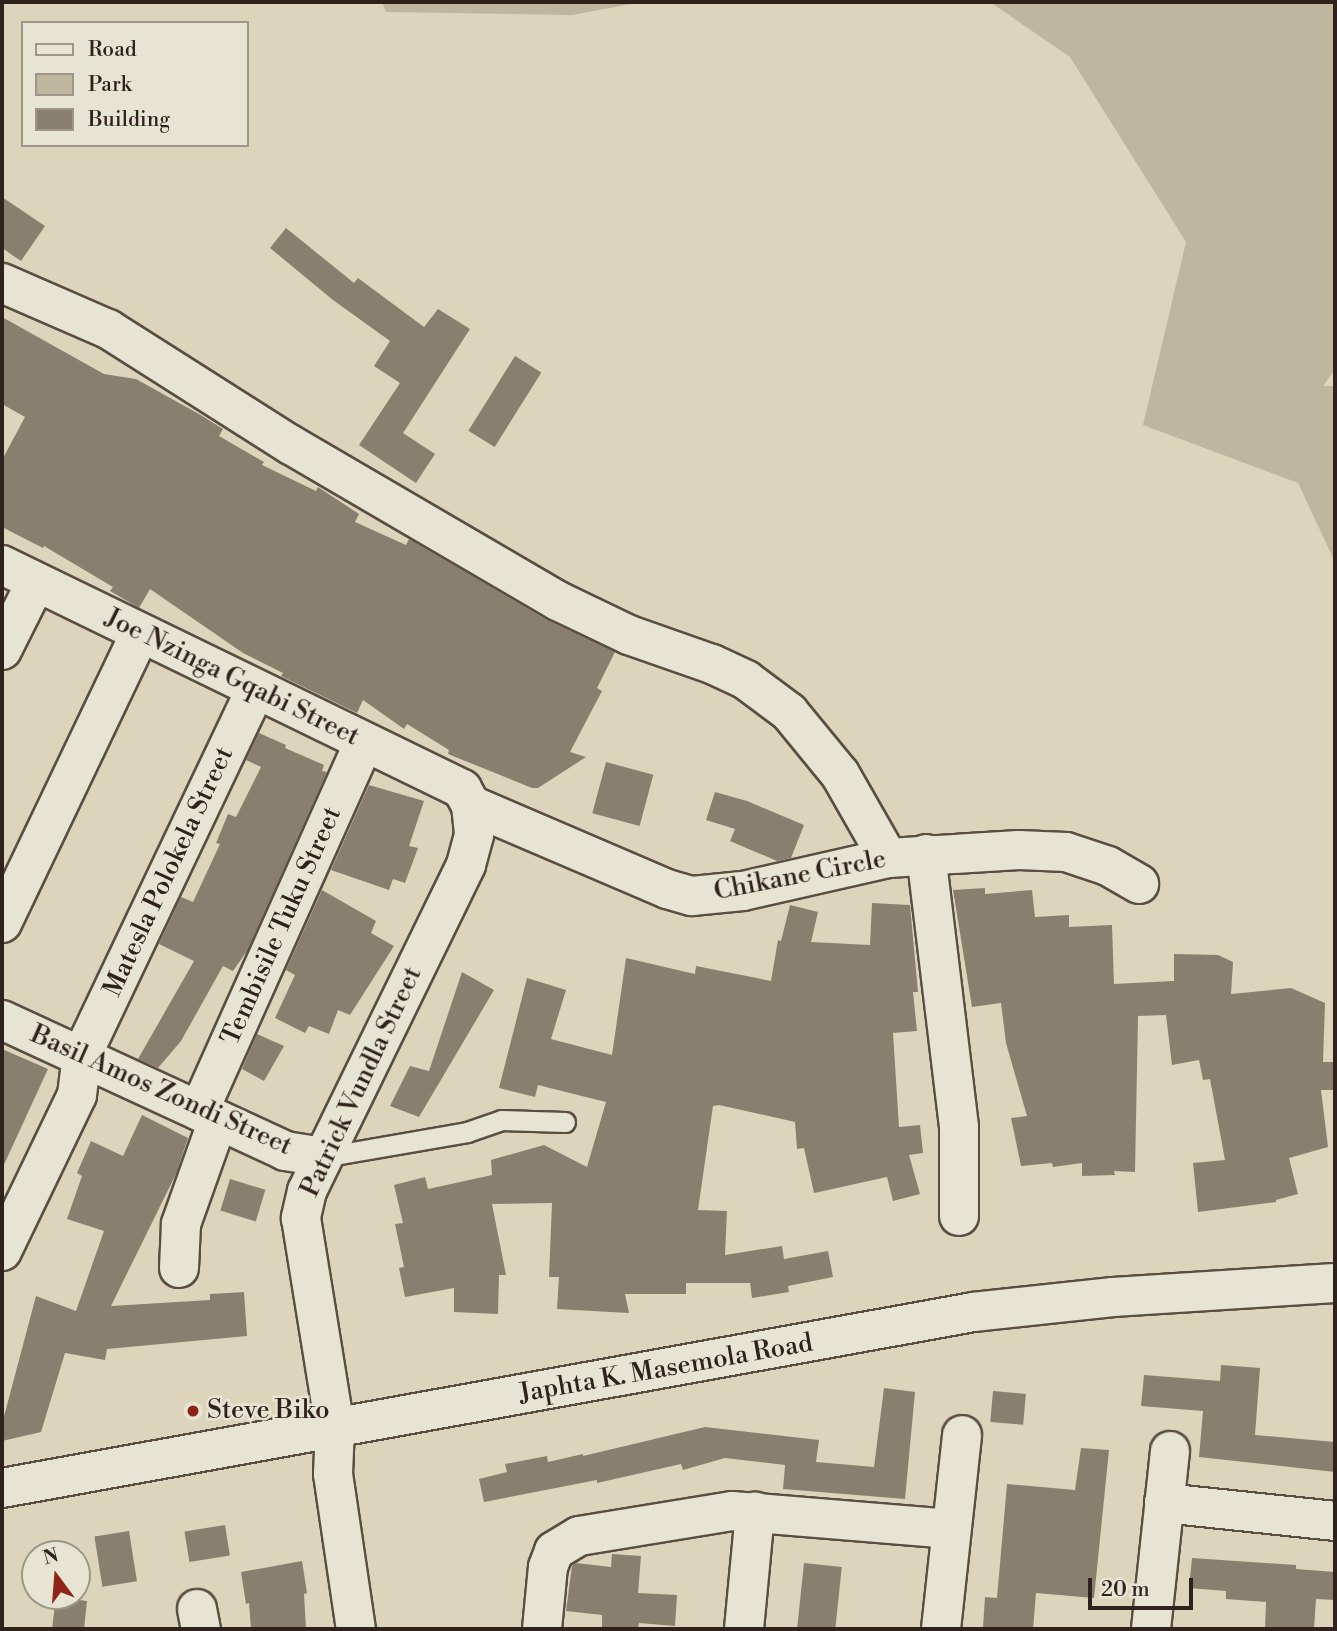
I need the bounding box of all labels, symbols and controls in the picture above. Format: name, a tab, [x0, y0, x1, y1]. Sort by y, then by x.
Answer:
legend	[21, 21, 248, 147]
text: Road	[88, 37, 137, 63]
text: Park	[88, 72, 132, 98]
text: Building	[88, 107, 170, 133]
street label: Joe Nzinga Gqabi Street	[100, 603, 364, 753]
street label: Matesla Polokela Street	[97, 742, 241, 1002]
street label: Tembisile Tuku Street	[215, 802, 349, 1050]
street label: Chikane Circle	[711, 844, 889, 908]
street label: Patrick Vundla Street	[295, 962, 429, 1202]
street label: Basil Amos Zondi Street	[25, 1019, 297, 1163]
street label: Japhta K. Masemola Road	[517, 1328, 815, 1410]
place label: Steve Biko	[207, 1395, 330, 1427]
marker: Steve Biko	[185, 1403, 201, 1419]
north arrow	[21, 1540, 91, 1610]
text: N	[40, 1543, 61, 1570]
scale bar	[1092, 1564, 1197, 1608]
text: 20 m	[1101, 1577, 1150, 1603]

